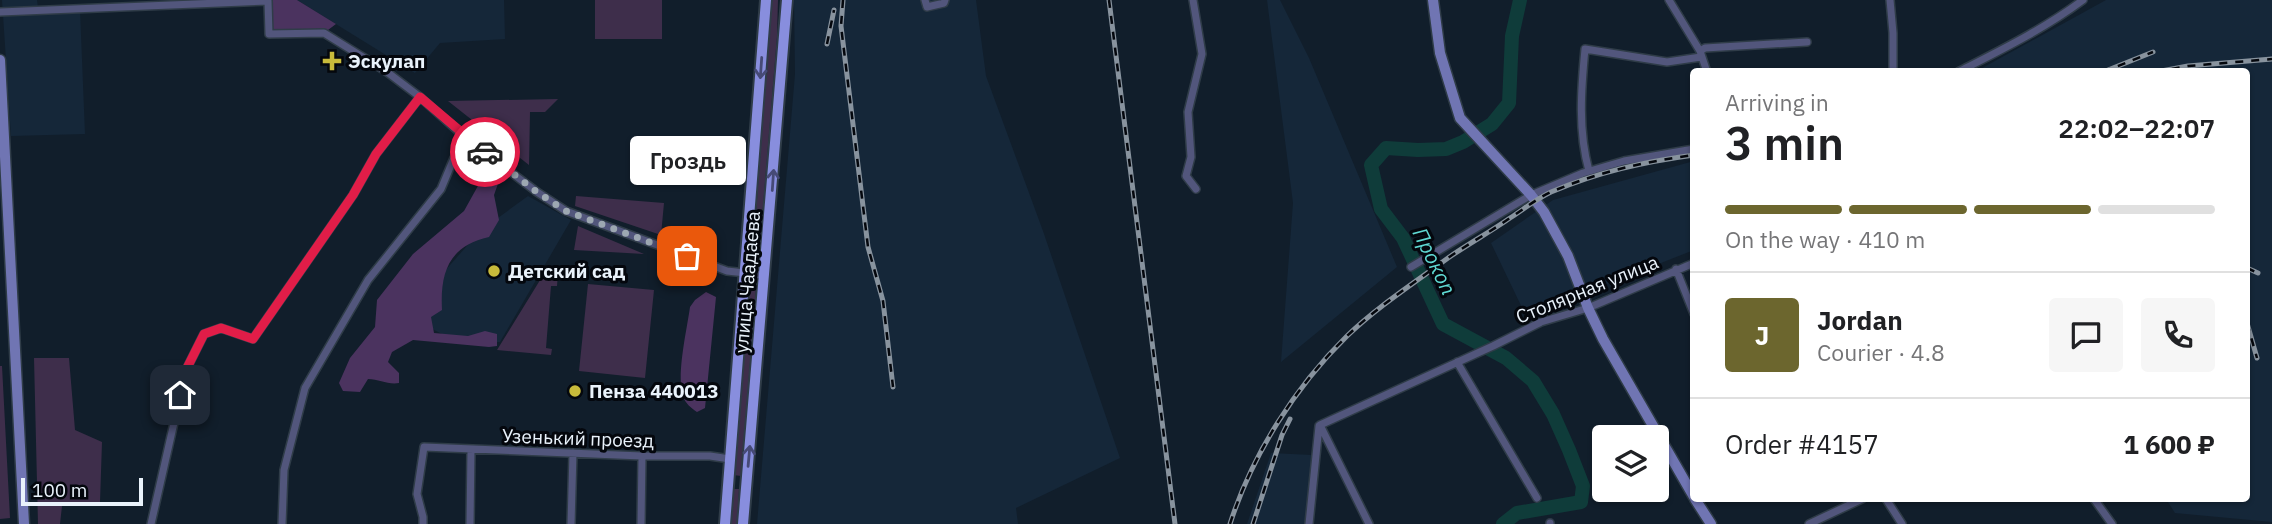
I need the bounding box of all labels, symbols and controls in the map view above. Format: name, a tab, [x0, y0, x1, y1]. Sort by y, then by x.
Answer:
place label: Эскулап	[348, 49, 425, 73]
marker: Эскулап	[322, 51, 342, 71]
one-way arrow	[754, 56, 767, 79]
text: Arriving in	[1725, 87, 1829, 117]
text: 22:02–22:07	[2058, 111, 2215, 145]
text: 3 min	[1725, 113, 1844, 173]
courier	[450, 117, 520, 187]
icon: car	[466, 133, 504, 171]
callout: Гроздь	[629, 137, 745, 186]
text: Гроздь	[650, 145, 726, 175]
one-way arrow	[767, 170, 780, 192]
street label: улица Чаадаева	[729, 210, 765, 354]
water label: Прокоп	[1407, 223, 1463, 299]
text: On the way · 410 m	[1725, 224, 1925, 254]
pin	[657, 226, 717, 286]
icon: bag	[668, 237, 706, 275]
street label: Столярная улица	[1512, 249, 1662, 329]
place label: Детский сад	[508, 259, 626, 283]
marker: Детский сад	[486, 263, 502, 279]
button: chat	[2049, 298, 2123, 372]
button: phone	[2141, 298, 2215, 372]
text: Jordan	[1817, 303, 1903, 337]
text: J	[1755, 318, 1769, 352]
text: Courier · 4.8	[1817, 337, 1945, 367]
pin	[150, 365, 210, 425]
icon: home	[161, 376, 199, 414]
place label: Пенза 440013	[589, 379, 719, 403]
marker: Пенза 440013	[567, 383, 583, 399]
street label: Узенький проезд	[501, 423, 655, 453]
map controls	[1592, 425, 1669, 502]
button: layers	[1592, 425, 1669, 502]
text: Order #4157	[1725, 427, 1879, 461]
text: 1 600 ₽	[2123, 427, 2215, 461]
one-way arrow	[743, 445, 756, 468]
scale bar	[21, 475, 144, 507]
text: 100 m	[32, 478, 87, 502]

